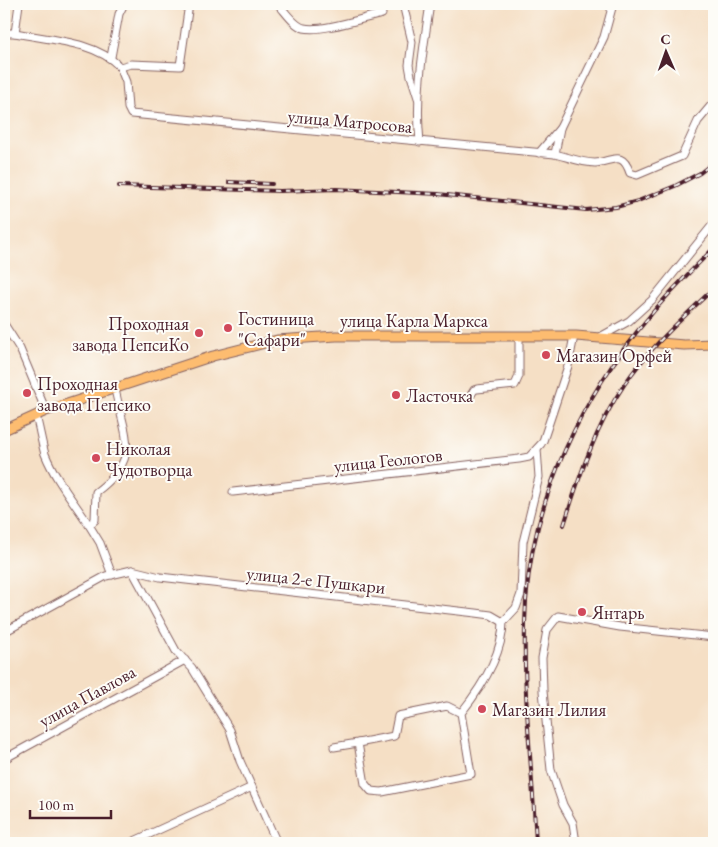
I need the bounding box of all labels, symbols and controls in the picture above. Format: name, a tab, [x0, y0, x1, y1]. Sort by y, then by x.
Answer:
north arrow	[640, 28, 690, 78]
text: С	[660, 30, 671, 48]
street label: улица Матросова	[287, 104, 414, 138]
place label: Гостиница "Сафари"	[238, 307, 315, 351]
street label: улица Карла Маркса	[340, 309, 489, 332]
place label: Проходная завода ПепсиКо	[72, 312, 189, 356]
marker: Гостиница "Сафари"	[222, 322, 234, 334]
marker: Проходная завода ПепсиКо	[193, 327, 205, 339]
place label: Магазин Орфей	[556, 344, 672, 367]
marker: Магазин Орфей	[540, 349, 552, 361]
place label: Проходная завода Пепсико	[37, 372, 151, 416]
place label: Ласточка	[406, 384, 474, 407]
marker: Проходная завода Пепсико	[21, 387, 33, 399]
marker: Ласточка	[390, 389, 402, 401]
place label: Николая Чудотворца	[106, 437, 193, 481]
street label: улица Геологов	[333, 443, 444, 477]
marker: Николая Чудотворца	[90, 452, 102, 464]
street label: улица 2-е Пушкари	[245, 561, 387, 599]
place label: Янтарь	[591, 601, 645, 624]
marker: Янтарь	[576, 606, 588, 618]
street label: улица Павлова	[34, 659, 140, 732]
place label: Магазин Лилия	[492, 698, 606, 721]
marker: Магазин Лилия	[476, 703, 488, 715]
scale bar	[30, 787, 111, 819]
text: 100 m	[38, 795, 75, 814]

